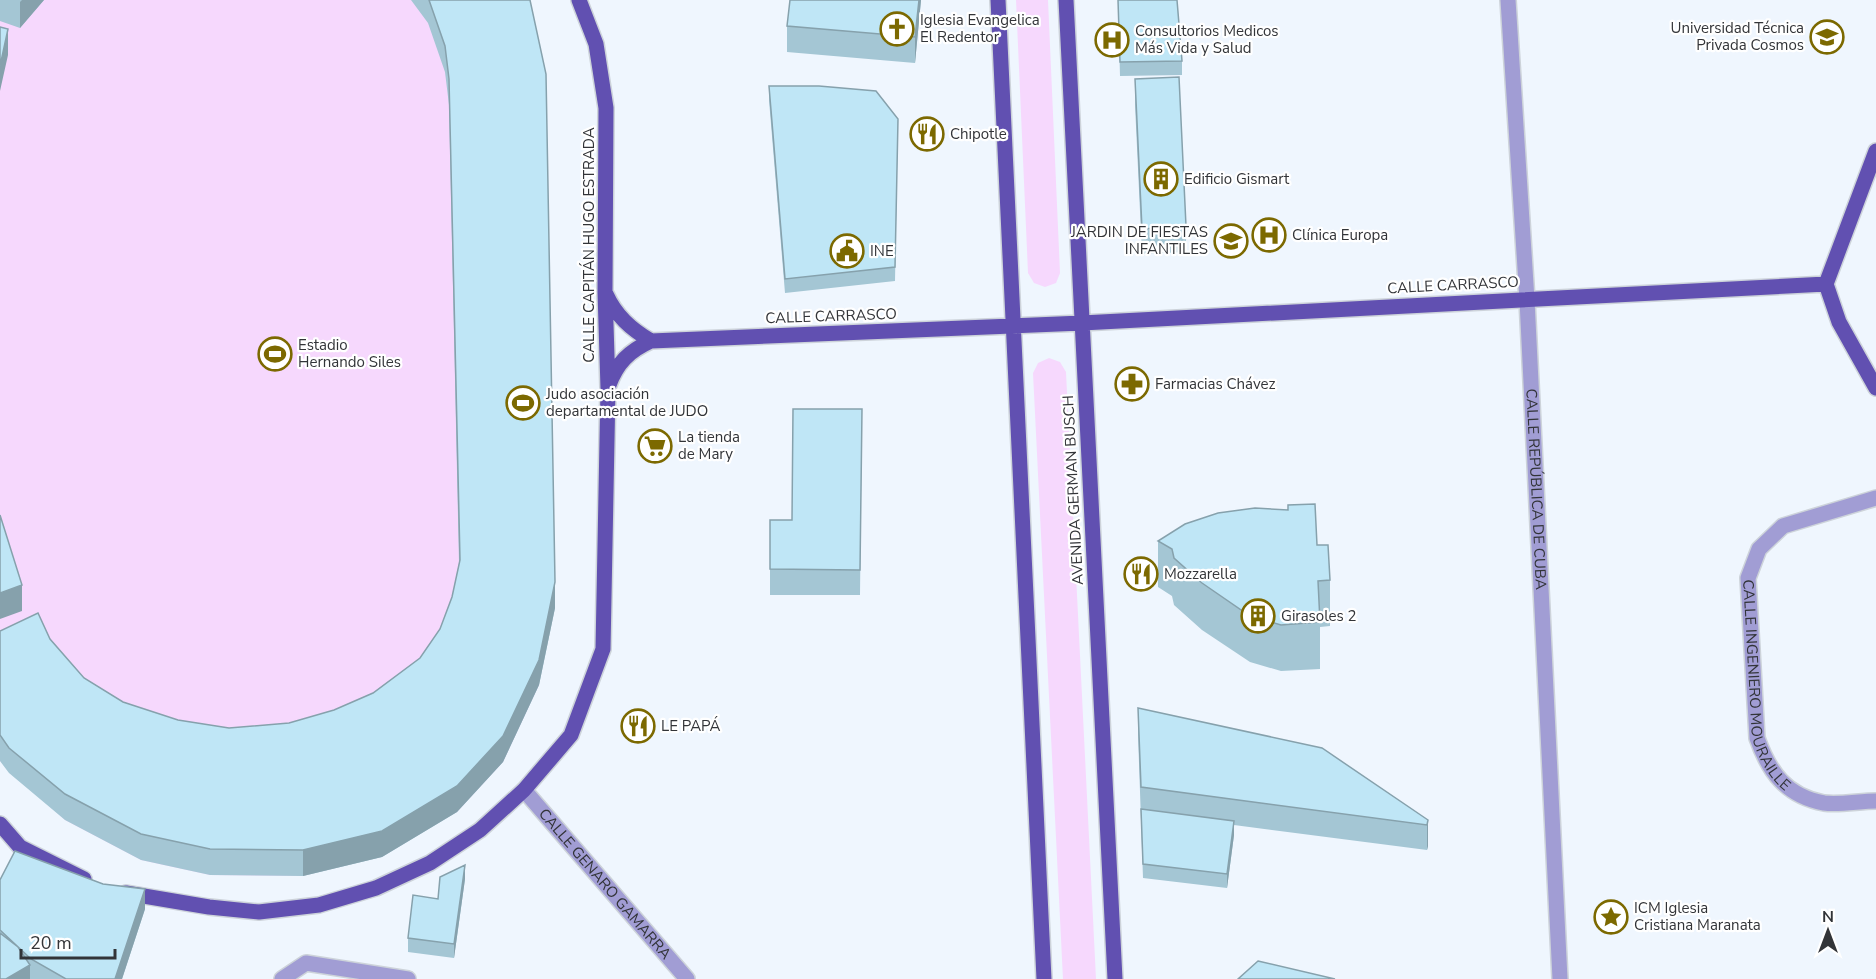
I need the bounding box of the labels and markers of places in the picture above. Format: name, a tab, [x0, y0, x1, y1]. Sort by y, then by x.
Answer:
place label: Iglesia Evangelica El Redentor	[920, 10, 1040, 47]
church icon: Iglesia Evangelica El Redentor	[879, 11, 915, 47]
place label: Universidad Técnica Privada Cosmos	[1671, 18, 1804, 55]
school or university icon: Universidad Técnica Privada Cosmos	[1809, 19, 1845, 55]
place label: Consultorios Medicos Más Vida y Salud	[1135, 21, 1279, 58]
hospital icon: Consultorios Medicos Más Vida y Salud	[1094, 22, 1130, 58]
restaurant icon: Chipotle	[909, 116, 945, 152]
place label: Chipotle	[950, 124, 1007, 144]
building icon: Edificio Gismart	[1143, 161, 1179, 197]
place label: Edificio Gismart	[1184, 169, 1290, 189]
hospital icon: Clínica Europa	[1251, 217, 1287, 253]
place label: JARDIN DE FIESTAS INFANTILES	[1070, 222, 1208, 259]
school or university icon: JARDIN DE FIESTAS INFANTILES	[1213, 223, 1249, 259]
place label: Clínica Europa	[1292, 225, 1388, 245]
public building icon: INE	[829, 233, 865, 269]
place label: INE	[870, 241, 894, 261]
place label: Estadio Hernando Siles	[298, 335, 401, 372]
sports icon: Estadio Hernando Siles	[257, 336, 293, 372]
pharmacy icon: Farmacias Chávez	[1114, 366, 1150, 402]
place label: Farmacias Chávez	[1155, 374, 1276, 394]
place label: Judo asociación departamental de JUDO	[545, 384, 708, 421]
sports icon: Judo asociación departamental de JUDO	[505, 385, 541, 421]
place label: La tienda de Mary	[678, 427, 740, 464]
supermarket icon: La tienda de Mary	[637, 428, 673, 464]
restaurant icon: Mozzarella	[1123, 556, 1159, 592]
place label: Mozzarella	[1164, 564, 1237, 584]
building icon: Girasoles 2	[1240, 598, 1276, 634]
place label: Girasoles 2	[1281, 606, 1357, 626]
restaurant icon: LE PAPÁ	[620, 708, 656, 744]
place label: LE PAPÁ	[661, 716, 721, 736]
place label: ICM Iglesia Cristiana Maranata	[1634, 898, 1761, 935]
place icon: ICM Iglesia Cristiana Maranata	[1593, 899, 1629, 935]

